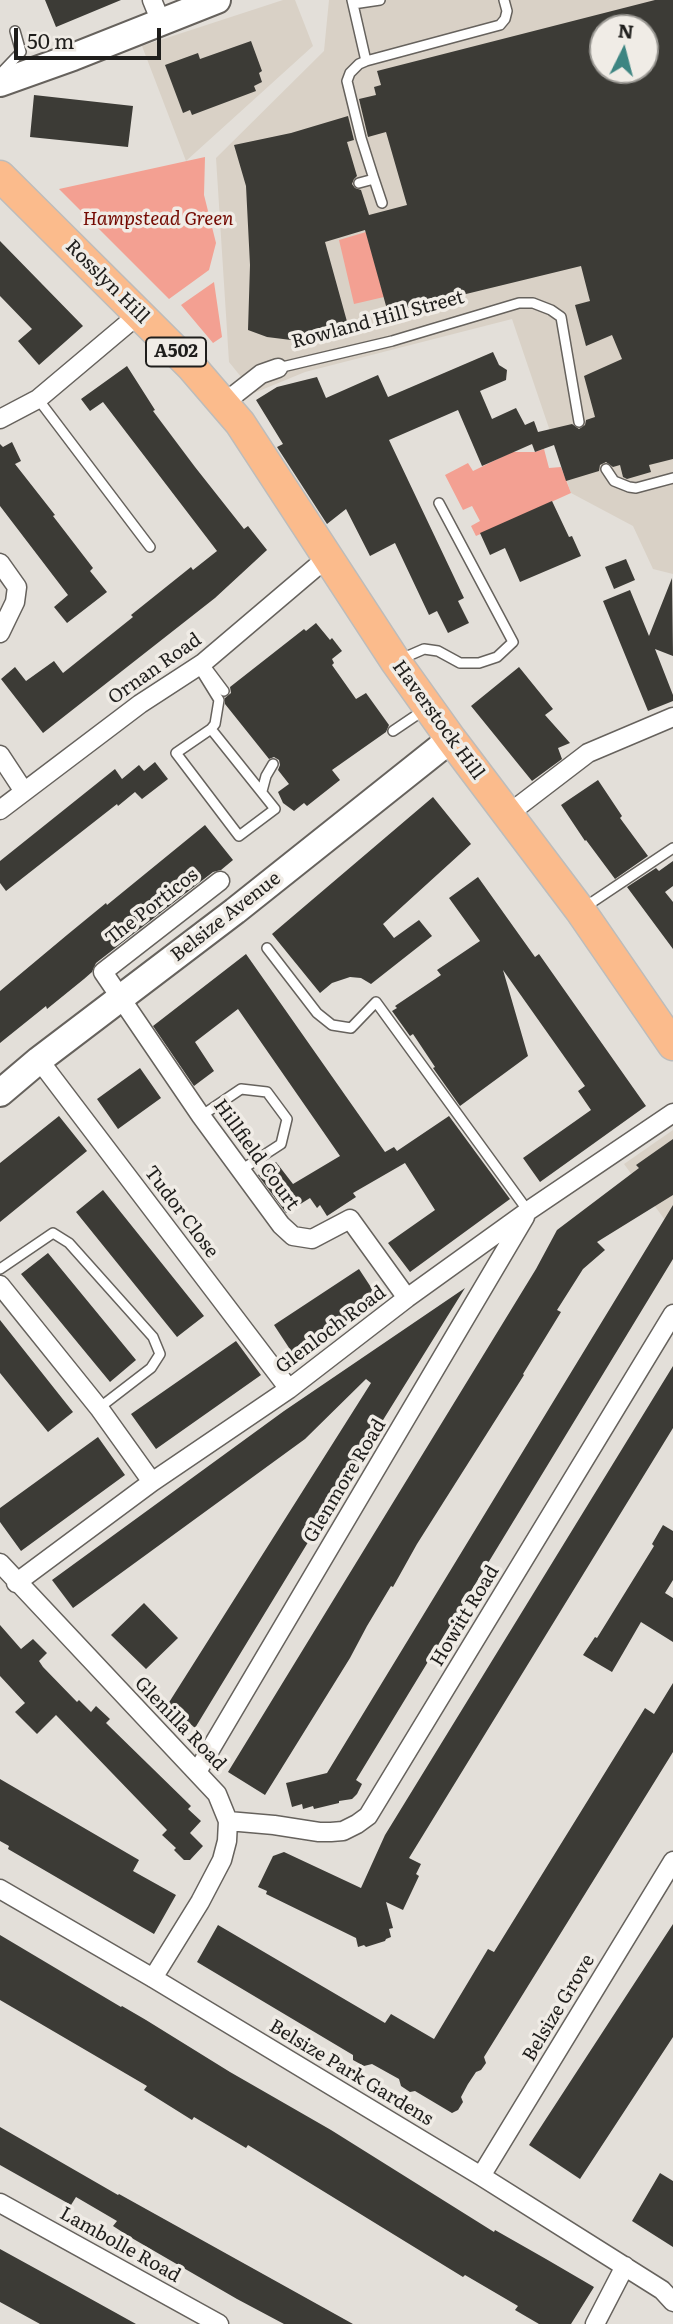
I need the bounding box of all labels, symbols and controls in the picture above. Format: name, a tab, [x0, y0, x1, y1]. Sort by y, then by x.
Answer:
scale bar	[18, 14, 164, 58]
north arrow	[589, 14, 659, 84]
text: N	[617, 15, 635, 45]
text: 50 m	[27, 24, 74, 55]
park label: Hampstead Green	[82, 208, 234, 230]
street label: Rosslyn Hill	[60, 235, 154, 329]
street label: Rowland Hill Street	[289, 286, 467, 354]
road number: A502	[146, 338, 206, 366]
street label: Ornan Road	[104, 629, 206, 709]
street label: Haverstock Hill	[387, 656, 489, 784]
street label: The Porticos	[101, 864, 203, 950]
street label: Belsize Avenue	[167, 867, 285, 967]
street label: Hillfield Court	[208, 1095, 304, 1215]
street label: Tudor Close	[139, 1161, 223, 1263]
street label: Glenloch Road	[272, 1281, 390, 1379]
street label: Glenmore Road	[299, 1415, 391, 1547]
street label: Howitt Road	[426, 1561, 504, 1671]
street label: Glenilla Road	[129, 1672, 231, 1776]
street label: Belsize Grove	[518, 1950, 600, 2066]
street label: Belsize Park Gardens	[265, 2015, 437, 2131]
street label: Lambolle Road	[56, 2202, 184, 2288]

